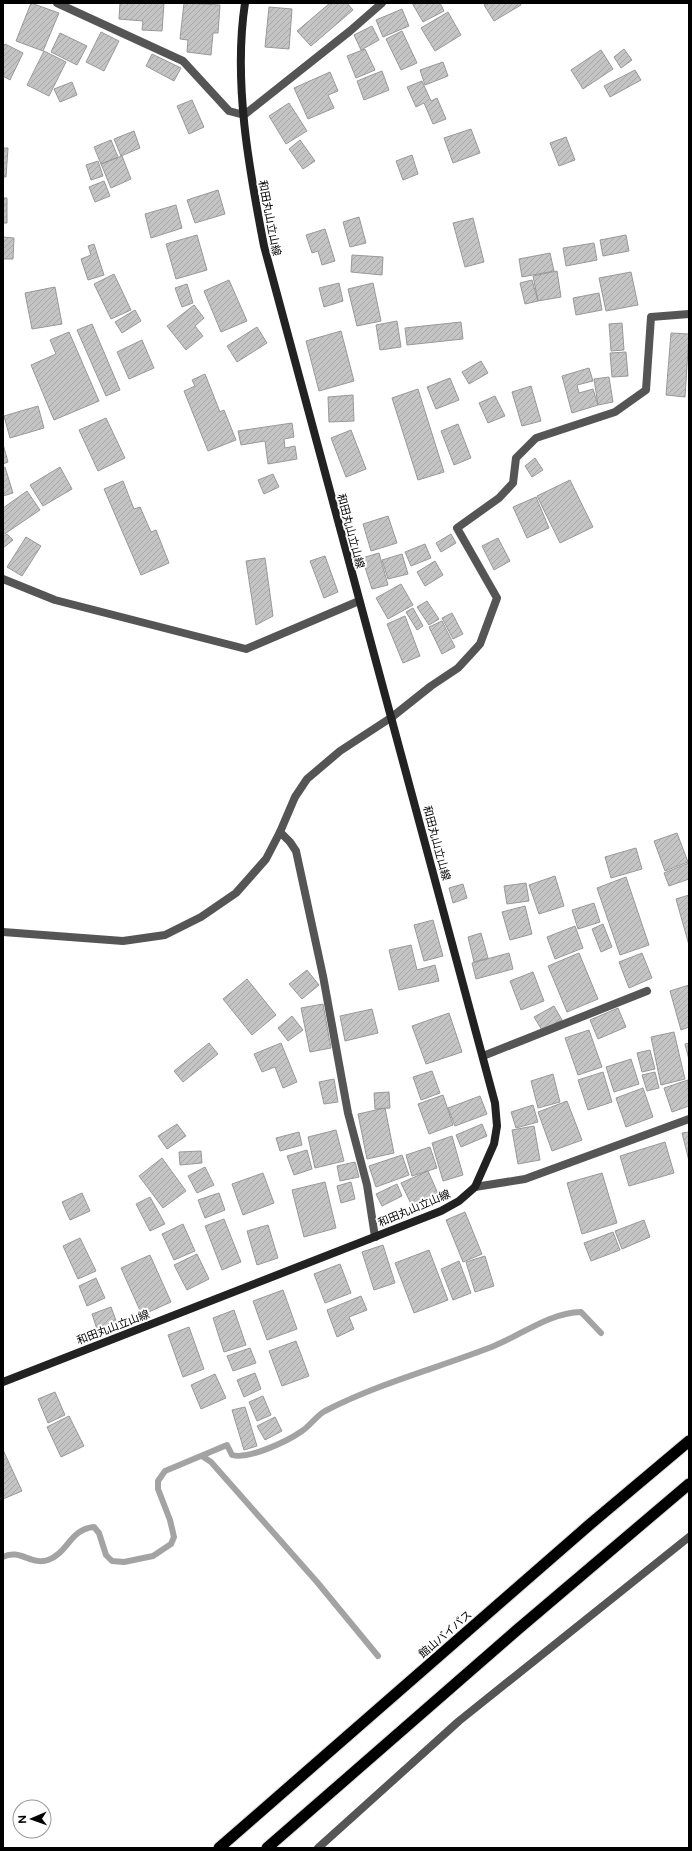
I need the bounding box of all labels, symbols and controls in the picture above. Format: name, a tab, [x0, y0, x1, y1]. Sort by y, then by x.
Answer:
street label: 和田丸山立山線	[256, 179, 283, 257]
street label: 和田丸山立山線	[334, 492, 367, 570]
street label: 和田丸山立山線	[420, 804, 453, 882]
street label: 和田丸山立山線	[376, 1187, 452, 1229]
street label: 和田丸山立山線	[75, 1308, 151, 1347]
street label: 館山バイパス	[416, 1608, 474, 1661]
north arrow	[12, 1799, 52, 1839]
text: N	[16, 1815, 29, 1824]

